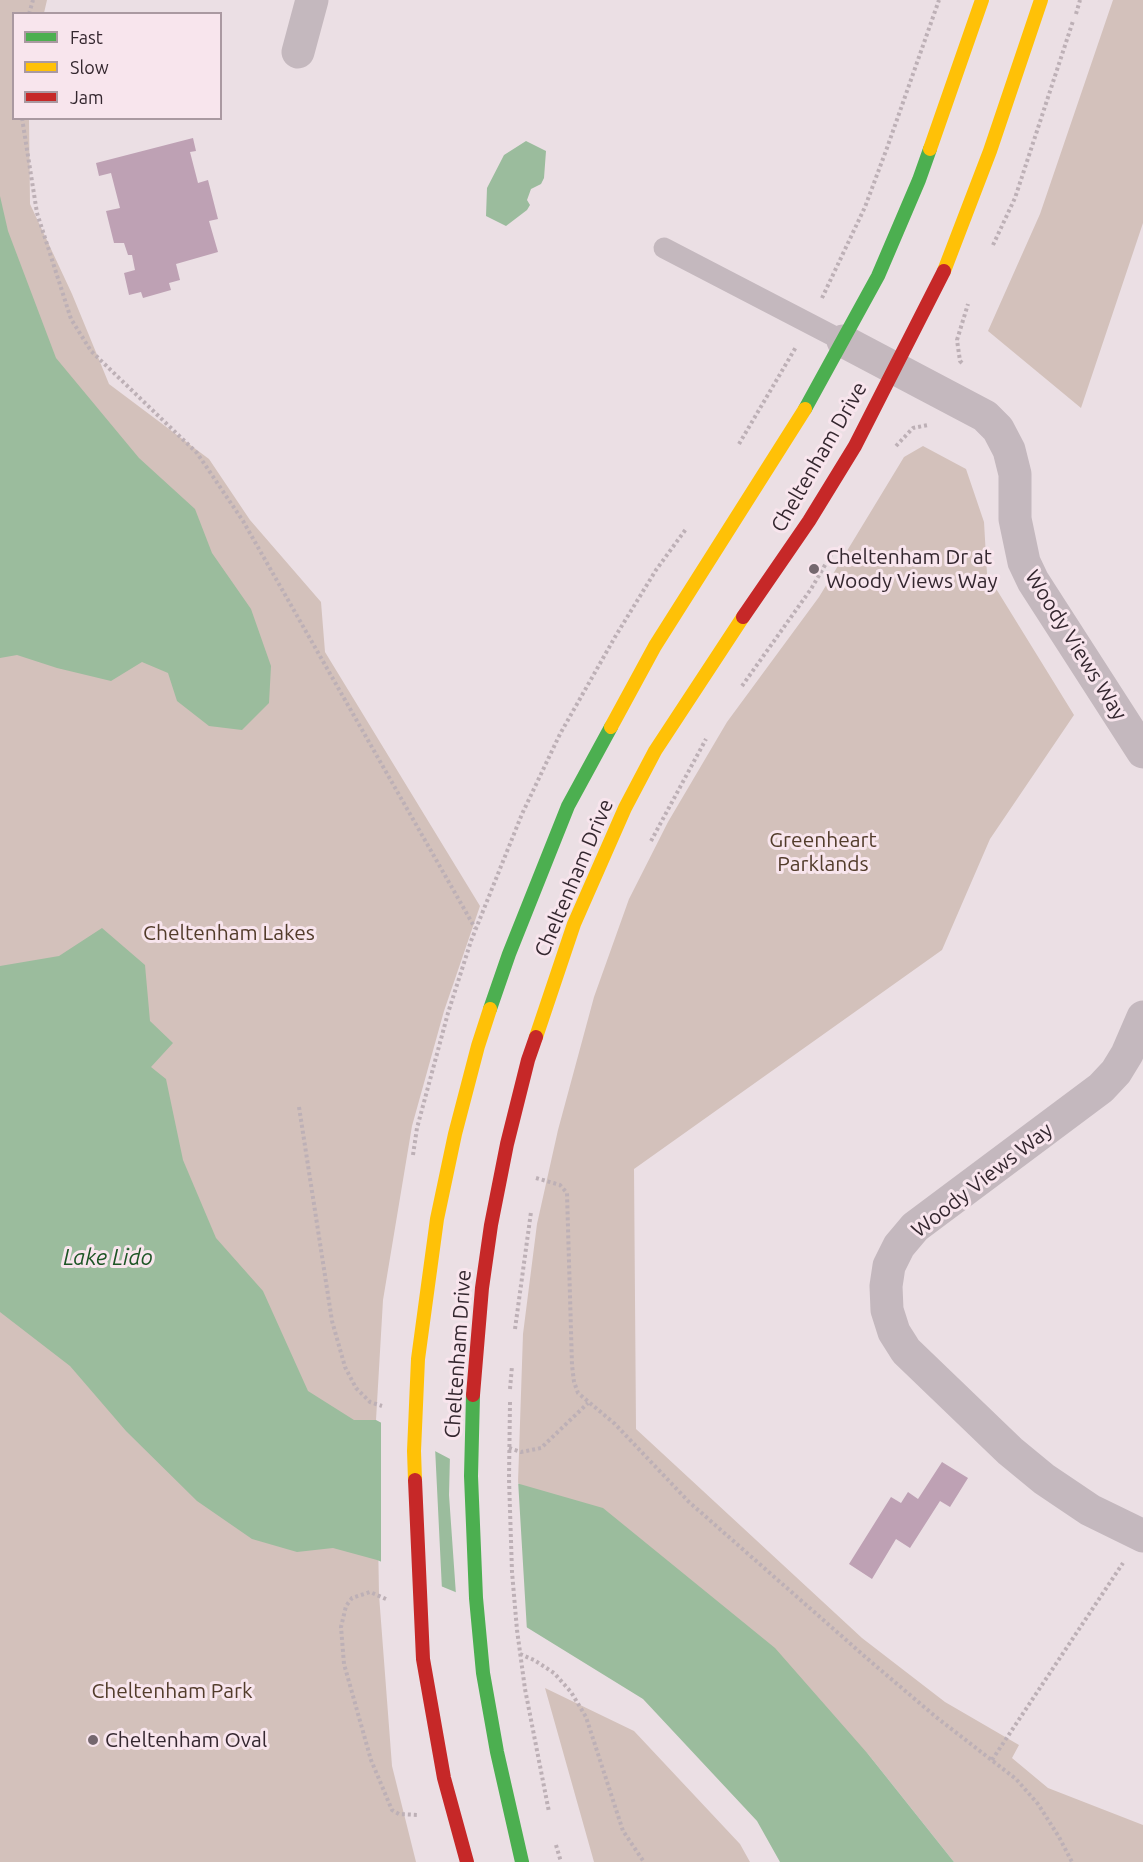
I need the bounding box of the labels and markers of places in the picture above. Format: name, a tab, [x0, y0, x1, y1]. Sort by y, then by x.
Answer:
place label: Cheltenham Dr at Woody Views Way	[826, 544, 998, 594]
marker: Cheltenham Dr at Woody Views Way	[807, 562, 821, 576]
place label: Cheltenham Oval	[105, 1727, 267, 1753]
marker: Cheltenham Oval	[86, 1733, 100, 1747]

